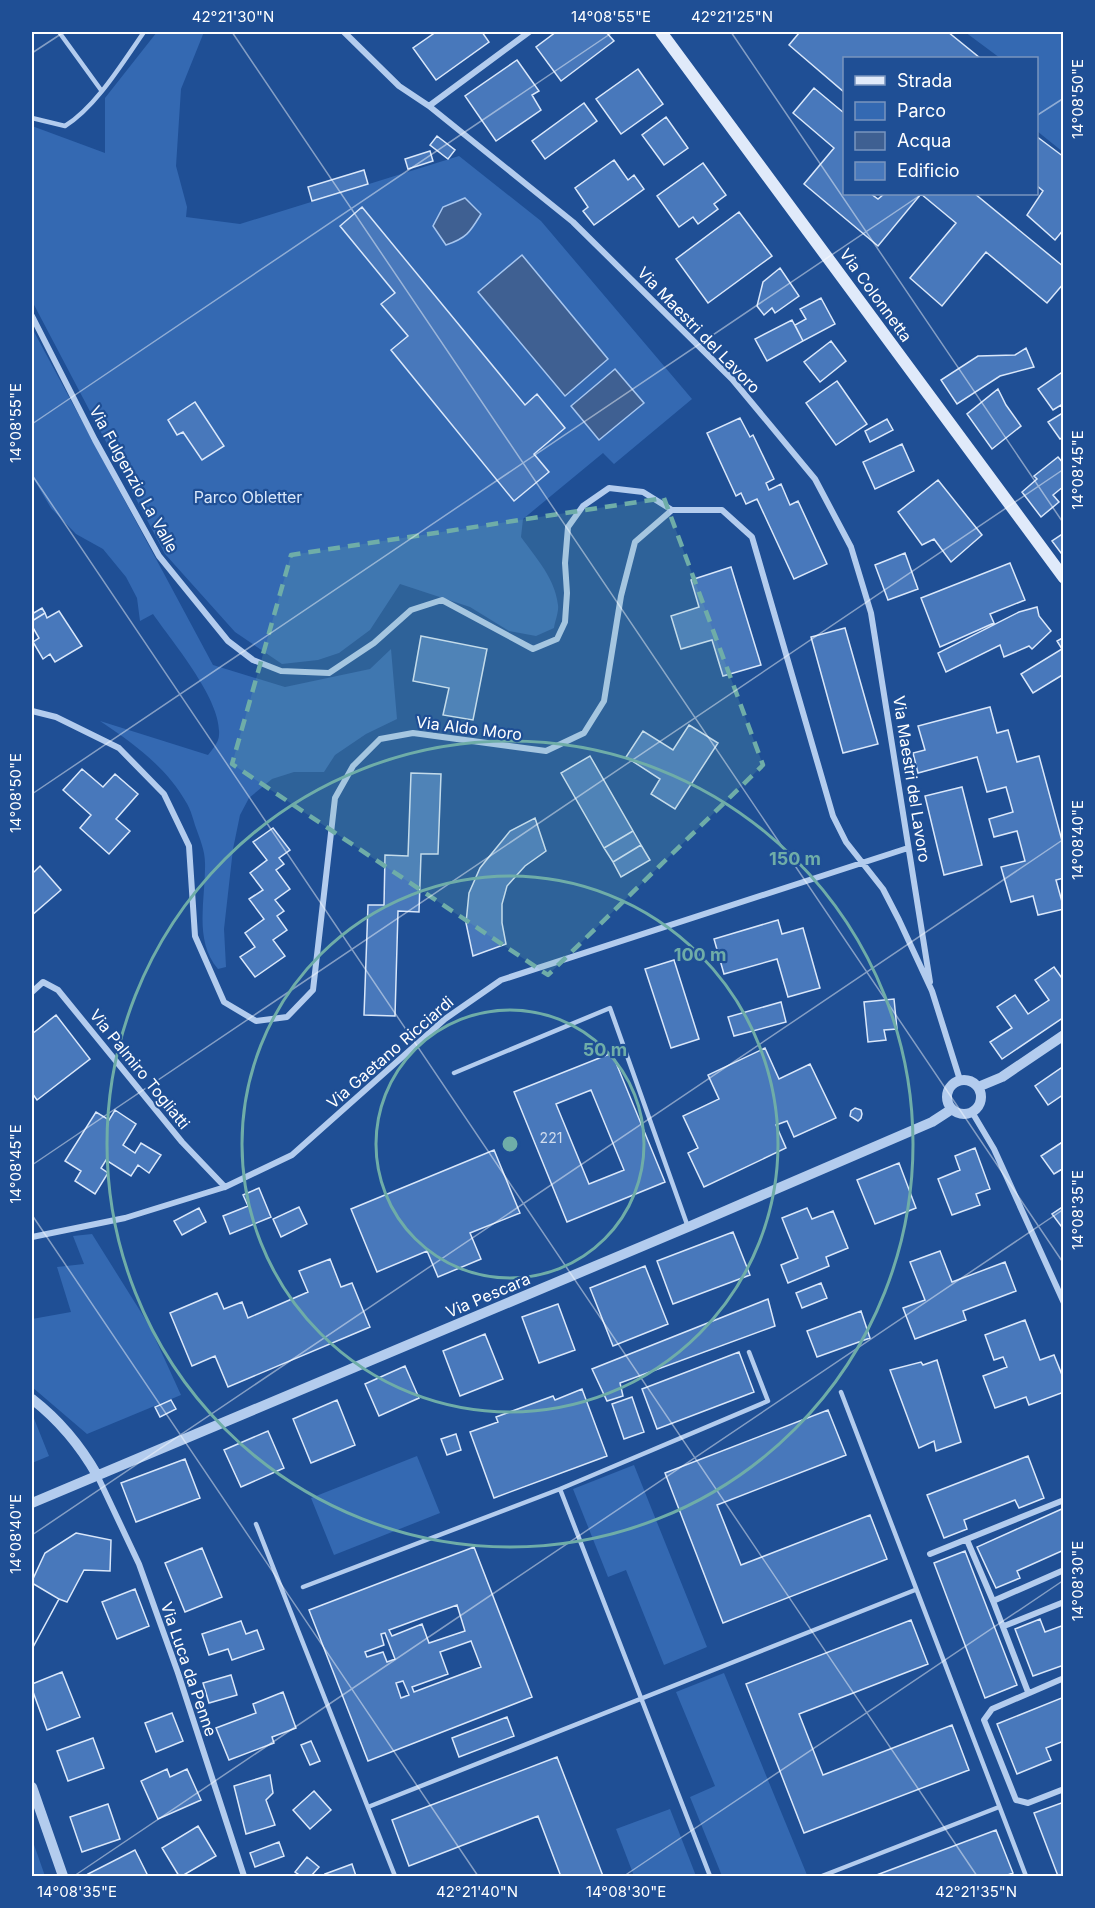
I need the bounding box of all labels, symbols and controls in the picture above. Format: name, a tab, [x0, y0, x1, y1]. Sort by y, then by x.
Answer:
text: 42°21'30"N	[192, 7, 274, 26]
text: 14°08'55"E	[571, 7, 651, 26]
text: 42°21'25"N	[691, 7, 773, 26]
legend	[843, 57, 1038, 195]
text: 14°08'50"E	[1068, 59, 1087, 139]
text: Strada	[897, 70, 952, 91]
text: Parco	[897, 100, 946, 121]
text: Acqua	[897, 130, 951, 151]
text: Edificio	[897, 160, 960, 181]
street label: Via Colonnetta	[835, 244, 917, 346]
street label: Via Maestri del Lavoro	[633, 262, 765, 398]
text: 14°08'55"E	[6, 383, 25, 463]
street label: Via Fulgenzio La Valle	[85, 402, 183, 556]
text: 14°08'45"E	[1068, 430, 1087, 510]
park label: Parco Obletter	[194, 487, 302, 507]
street label: Via Maestri del Lavoro	[889, 694, 935, 864]
street label: Via Aldo Moro	[415, 712, 523, 744]
text: 14°08'50"E	[6, 753, 25, 833]
text: 14°08'40"E	[1068, 800, 1087, 880]
text: 150 m	[769, 848, 821, 869]
text: 100 m	[674, 944, 726, 965]
street label: Via Gaetano Ricciardi	[323, 992, 457, 1112]
street label: Via Palmiro Togliatti	[86, 1005, 194, 1133]
text: 50 m	[583, 1039, 627, 1060]
text: 14°08'45"E	[6, 1124, 25, 1204]
house number: 221	[540, 1129, 562, 1146]
centre of rings	[500, 1134, 520, 1154]
text: 14°08'35"E	[1068, 1170, 1087, 1250]
street label: Via Pescara	[443, 1268, 533, 1322]
text: 14°08'40"E	[6, 1494, 25, 1574]
text: 14°08'30"E	[1068, 1541, 1087, 1621]
street label: Via Luca da Penne	[157, 1599, 221, 1739]
text: 14°08'35"E	[37, 1882, 117, 1901]
text: 42°21'40"N	[436, 1882, 518, 1901]
text: 14°08'30"E	[586, 1882, 666, 1901]
text: 42°21'35"N	[935, 1882, 1017, 1901]

